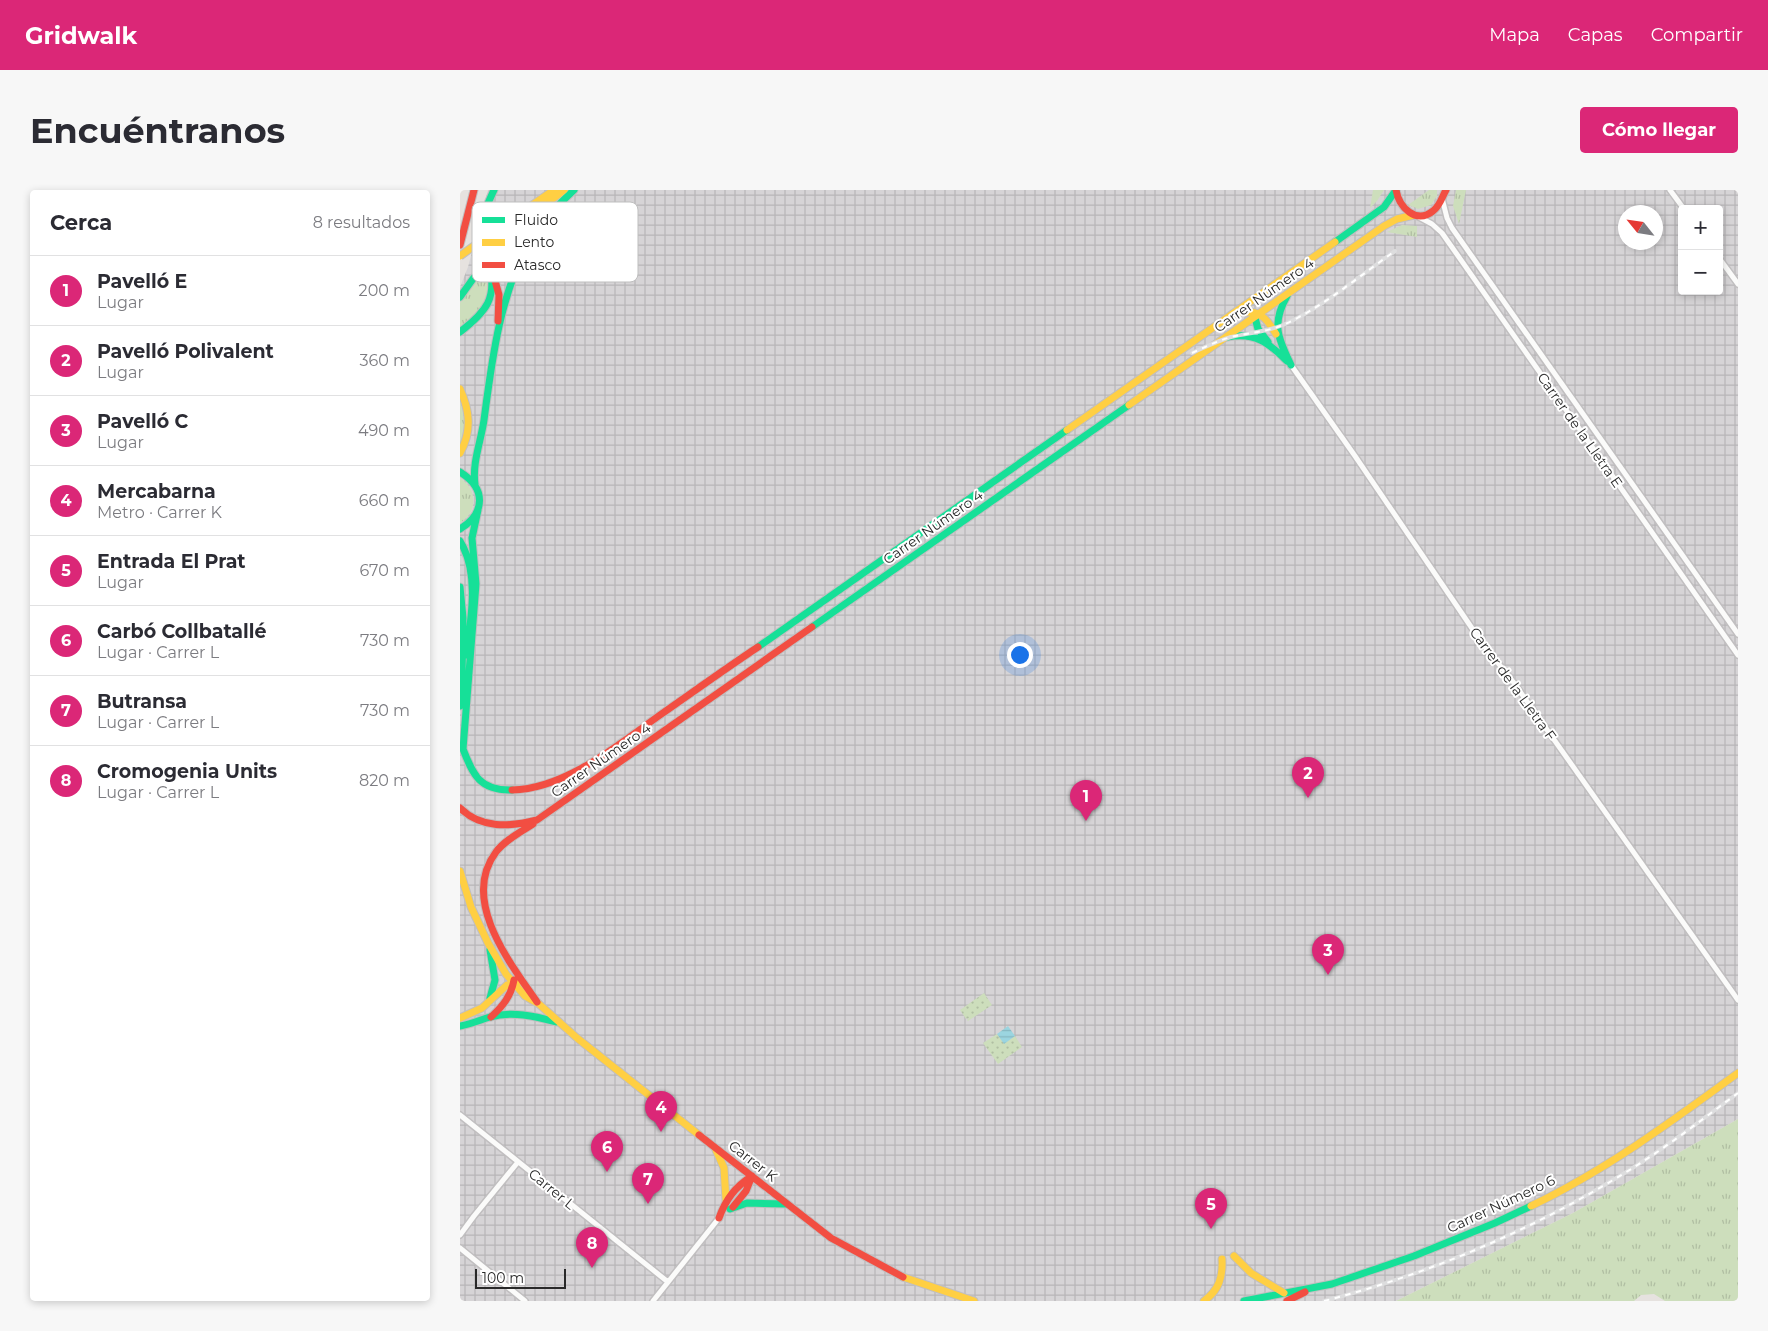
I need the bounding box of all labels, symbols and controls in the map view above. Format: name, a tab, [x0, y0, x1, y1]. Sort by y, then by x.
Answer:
text: Gridwalk	[25, 21, 137, 50]
text: Mapa	[1489, 24, 1540, 46]
text: Capas	[1568, 24, 1623, 46]
text: Compartir	[1651, 24, 1743, 46]
button: Cómo llegar	[1580, 107, 1738, 153]
text: Encuéntranos	[30, 109, 285, 152]
legend	[472, 202, 638, 282]
north arrow	[1618, 205, 1663, 250]
map controls	[1678, 205, 1723, 295]
button: +	[1678, 205, 1723, 250]
text: Cerca	[50, 210, 112, 235]
text: Fluido	[514, 211, 558, 229]
text: 8 resultados	[313, 213, 410, 232]
text: Lento	[514, 233, 554, 251]
button: −	[1678, 250, 1723, 295]
street label: Carrer Número 4	[1211, 253, 1318, 336]
text: Atasco	[514, 256, 561, 274]
text: Pavelló E	[97, 270, 187, 293]
text: 1	[63, 281, 69, 300]
text: 200 m	[359, 281, 410, 300]
text: Lugar	[97, 293, 144, 312]
text: Pavelló Polivalent	[97, 340, 274, 363]
text: 2	[61, 351, 71, 370]
text: 360 m	[359, 351, 410, 370]
text: Lugar	[97, 363, 144, 382]
street label: Carrer de la Lletra E	[1533, 369, 1627, 491]
text: Pavelló C	[97, 410, 188, 433]
text: 3	[61, 421, 71, 440]
text: 490 m	[358, 421, 410, 440]
text: Lugar	[97, 433, 144, 452]
text: Mercabarna	[97, 480, 216, 503]
street label: Carrer Número 4	[880, 485, 987, 568]
text: 4	[60, 491, 72, 510]
text: 660 m	[359, 491, 410, 510]
text: Metro · Carrer K	[97, 503, 222, 522]
text: Entrada El Prat	[97, 550, 246, 573]
text: 5	[61, 561, 71, 580]
text: 670 m	[360, 561, 410, 580]
text: Lugar	[97, 573, 144, 592]
text: Carbó Collbatallé	[97, 620, 266, 643]
street label: Carrer de la Lletra F	[1466, 624, 1560, 744]
text: 6	[61, 631, 71, 650]
text: 730 m	[360, 631, 410, 650]
your location	[1007, 642, 1033, 668]
text: Lugar · Carrer L	[97, 643, 219, 662]
text: Butransa	[97, 690, 187, 713]
text: 7	[61, 701, 71, 720]
text: 730 m	[360, 701, 410, 720]
text: Lugar · Carrer L	[97, 713, 219, 732]
street label: Carrer Número 4	[548, 718, 655, 801]
pin: 2	[1292, 757, 1324, 798]
text: Cromogenia Units	[97, 760, 277, 783]
text: 8	[61, 771, 71, 790]
text: 820 m	[359, 771, 410, 790]
pin: 1	[1070, 780, 1102, 821]
text: Lugar · Carrer L	[97, 783, 219, 802]
pin: 3	[1312, 934, 1344, 975]
pin: 4	[645, 1091, 677, 1132]
pin: 6	[591, 1131, 623, 1172]
street label: Carrer K	[725, 1136, 781, 1186]
pin: 7	[632, 1163, 664, 1204]
street label: Carrer L	[525, 1165, 580, 1214]
street label: Carrer Número 6	[1444, 1171, 1558, 1237]
pin: 5	[1195, 1188, 1227, 1229]
pin: 8	[576, 1227, 608, 1268]
scale bar	[475, 1266, 566, 1289]
text: 100 m	[482, 1269, 524, 1287]

